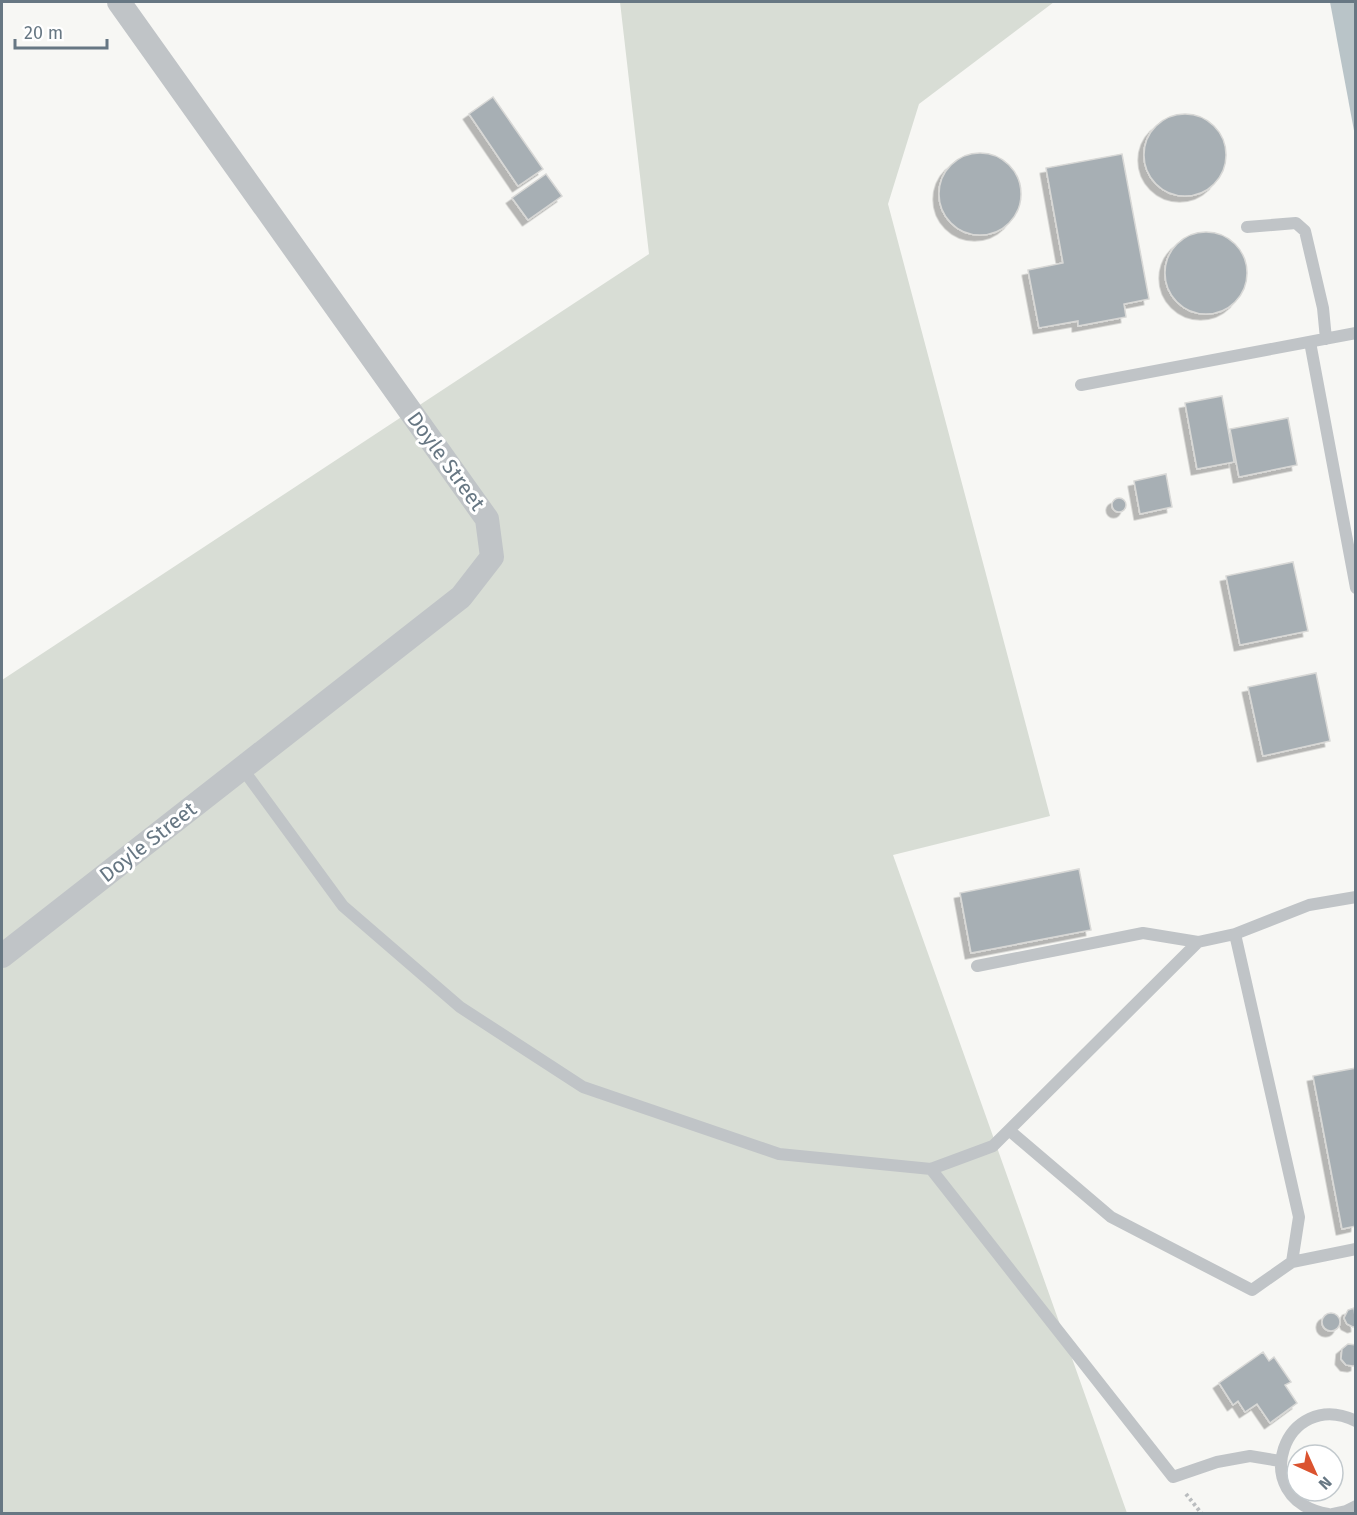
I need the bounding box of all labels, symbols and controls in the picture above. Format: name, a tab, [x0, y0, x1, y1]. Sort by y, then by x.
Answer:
scale bar	[15, 12, 106, 50]
text: 20 m	[24, 22, 63, 44]
street label: Doyle Street	[401, 406, 491, 516]
street label: Doyle Street	[94, 796, 202, 888]
north arrow	[1285, 1443, 1345, 1503]
text: N	[1315, 1473, 1336, 1494]

